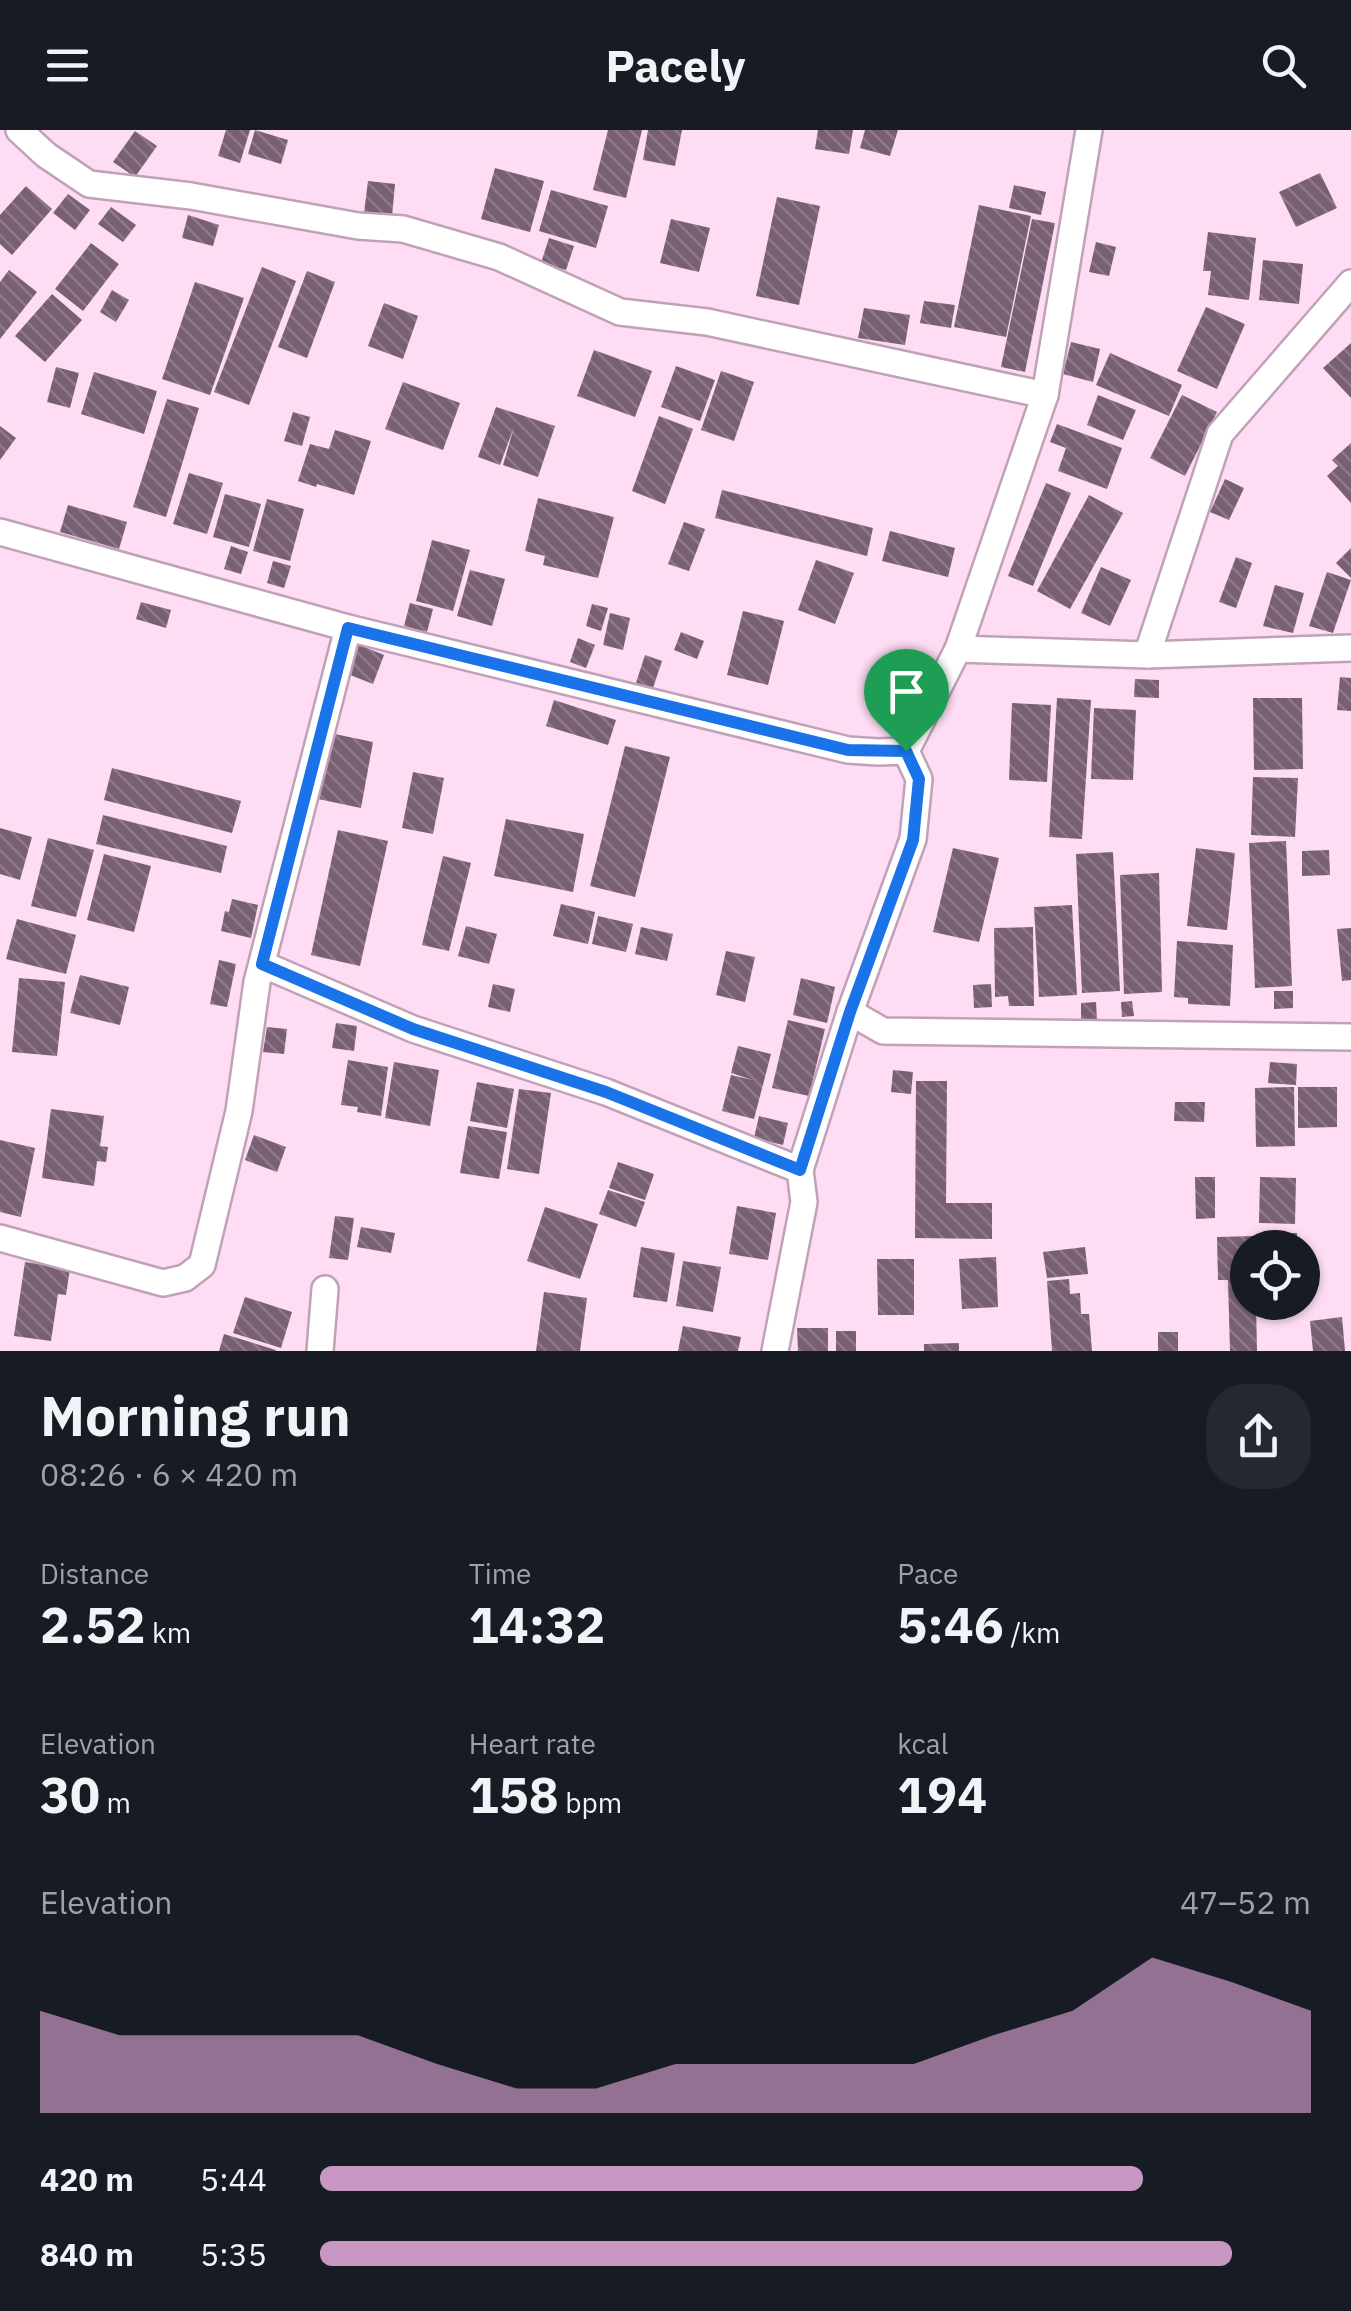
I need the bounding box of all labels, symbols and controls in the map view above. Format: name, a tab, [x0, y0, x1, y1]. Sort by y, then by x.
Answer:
text: Pacely	[605, 36, 746, 94]
icon: menu	[40, 38, 95, 93]
icon: search	[1256, 38, 1311, 93]
pin	[864, 649, 949, 752]
icon: arrive	[879, 664, 934, 719]
map controls	[1230, 1230, 1320, 1320]
button: locate	[1230, 1230, 1320, 1320]
text: Morning run	[40, 1380, 351, 1451]
button: share	[1206, 1384, 1311, 1489]
text: 08:26 · 6 × 420 m	[40, 1453, 298, 1495]
text: Distance	[40, 1555, 149, 1592]
text: Time	[469, 1555, 532, 1592]
text: Pace	[897, 1555, 958, 1592]
text: 2.52	[40, 1592, 146, 1657]
text: 14:32	[469, 1592, 605, 1657]
text: 5:46	[897, 1592, 1004, 1657]
text: km	[146, 1614, 191, 1651]
text: /km	[1004, 1614, 1060, 1651]
text: Elevation	[40, 1725, 156, 1762]
text: Heart rate	[469, 1725, 596, 1762]
text: kcal	[897, 1725, 948, 1762]
text: 30	[40, 1762, 100, 1827]
text: 158	[469, 1762, 559, 1827]
text: 194	[897, 1762, 987, 1827]
text: m	[100, 1784, 131, 1821]
text: bpm	[559, 1784, 622, 1821]
text: Elevation	[40, 1881, 173, 1923]
text: 47–52 m	[1180, 1881, 1311, 1923]
text: 420 m	[40, 2158, 134, 2200]
text: 5:44	[200, 2158, 267, 2200]
text: 840 m	[40, 2233, 134, 2275]
text: 5:35	[200, 2233, 267, 2275]

